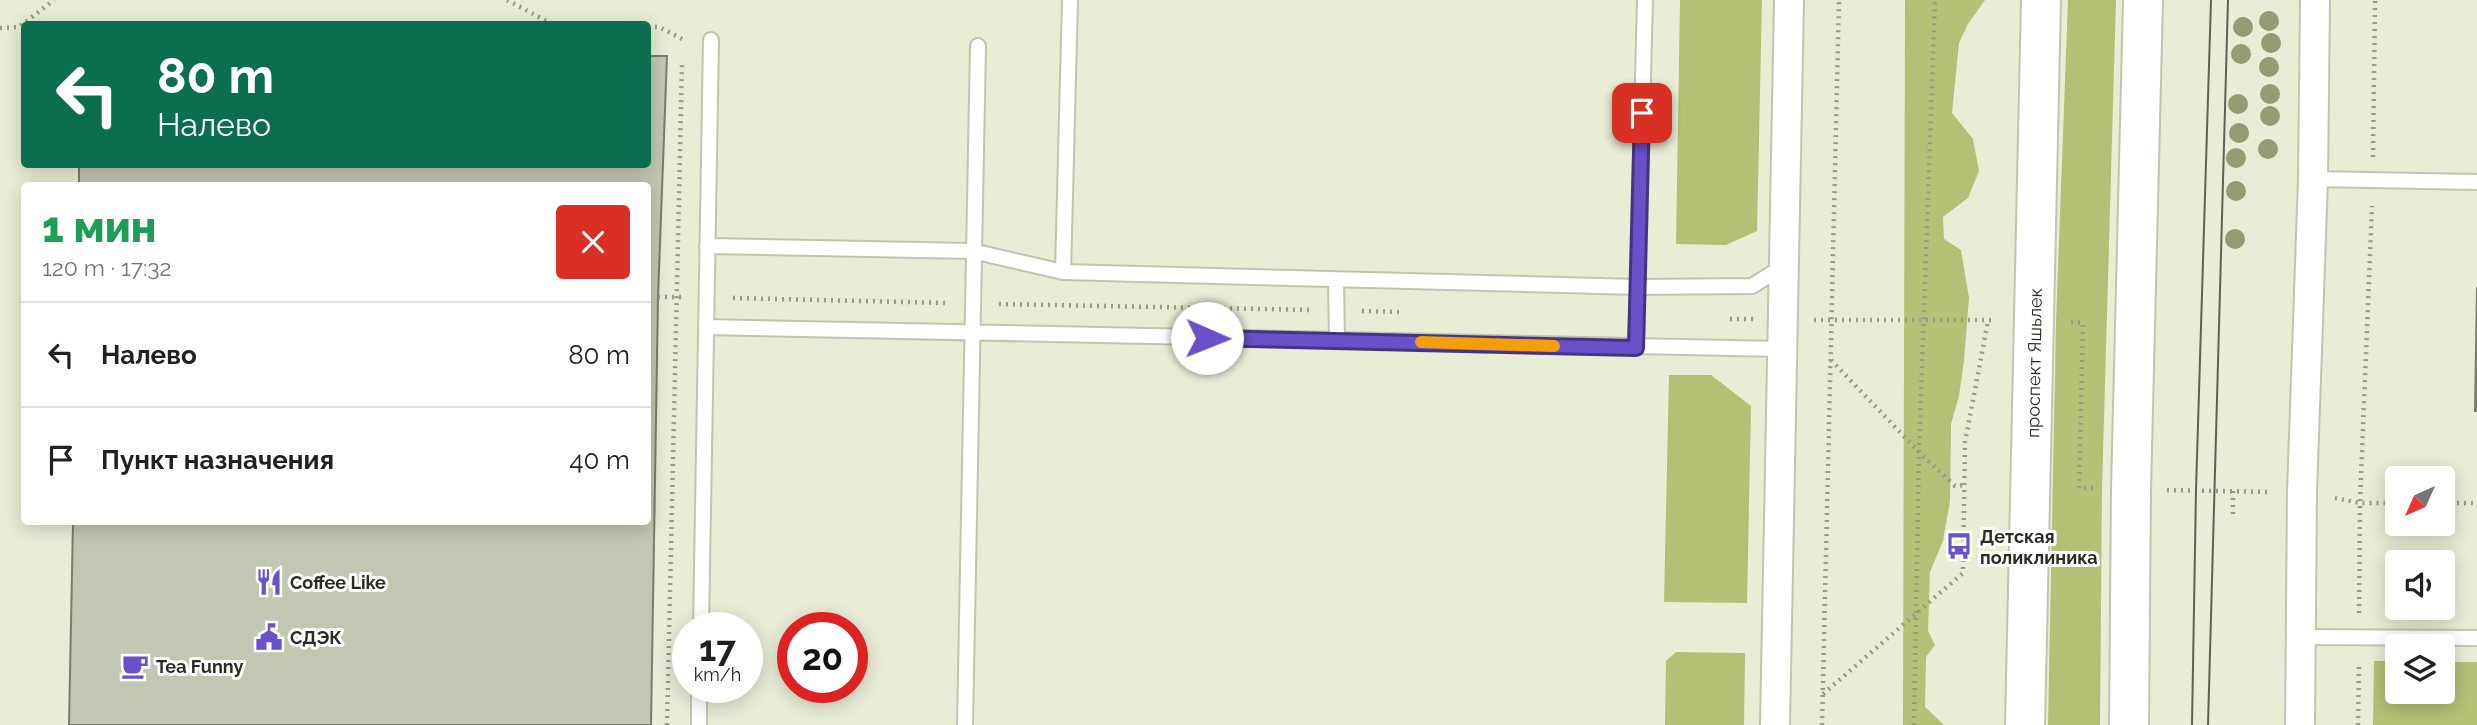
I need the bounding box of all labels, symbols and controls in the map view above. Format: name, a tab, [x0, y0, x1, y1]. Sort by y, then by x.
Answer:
text: 80 m	[157, 47, 274, 104]
icon: left	[42, 49, 133, 140]
pin	[1612, 83, 1672, 143]
icon: arrive	[1623, 94, 1661, 132]
text: Налево	[157, 106, 271, 143]
text: 1 мин	[42, 203, 156, 252]
button: close	[556, 205, 630, 279]
text: 120 m · 17:32	[42, 254, 172, 281]
street label: проспект Яшьлек	[2022, 288, 2046, 438]
position arrow	[1170, 301, 1244, 375]
icon: left	[42, 336, 80, 374]
text: Налево	[101, 340, 197, 370]
text: 80 m	[568, 340, 630, 370]
icon: arrive	[42, 441, 80, 479]
text: Пункт назначения	[101, 445, 334, 475]
text: 40 m	[569, 445, 630, 475]
north arrow	[2385, 466, 2455, 536]
map controls	[2385, 466, 2455, 704]
place label: Детская поликлиника	[1980, 526, 2098, 568]
bus stop icon: Детская поликлиника	[1944, 531, 1974, 561]
button: sound	[2385, 550, 2455, 620]
restaurant icon: Coffee Like	[254, 567, 284, 597]
place label: Coffee Like	[290, 572, 386, 593]
speed limit sign: 20	[777, 612, 868, 703]
public building icon: СДЭК	[254, 622, 284, 652]
place label: СДЭК	[290, 627, 342, 648]
text: 17	[699, 628, 736, 669]
button: layers	[2385, 634, 2455, 704]
cafe icon: Tea Funny	[120, 651, 150, 681]
place label: Tea Funny	[156, 656, 243, 677]
text: km/h	[694, 664, 741, 685]

